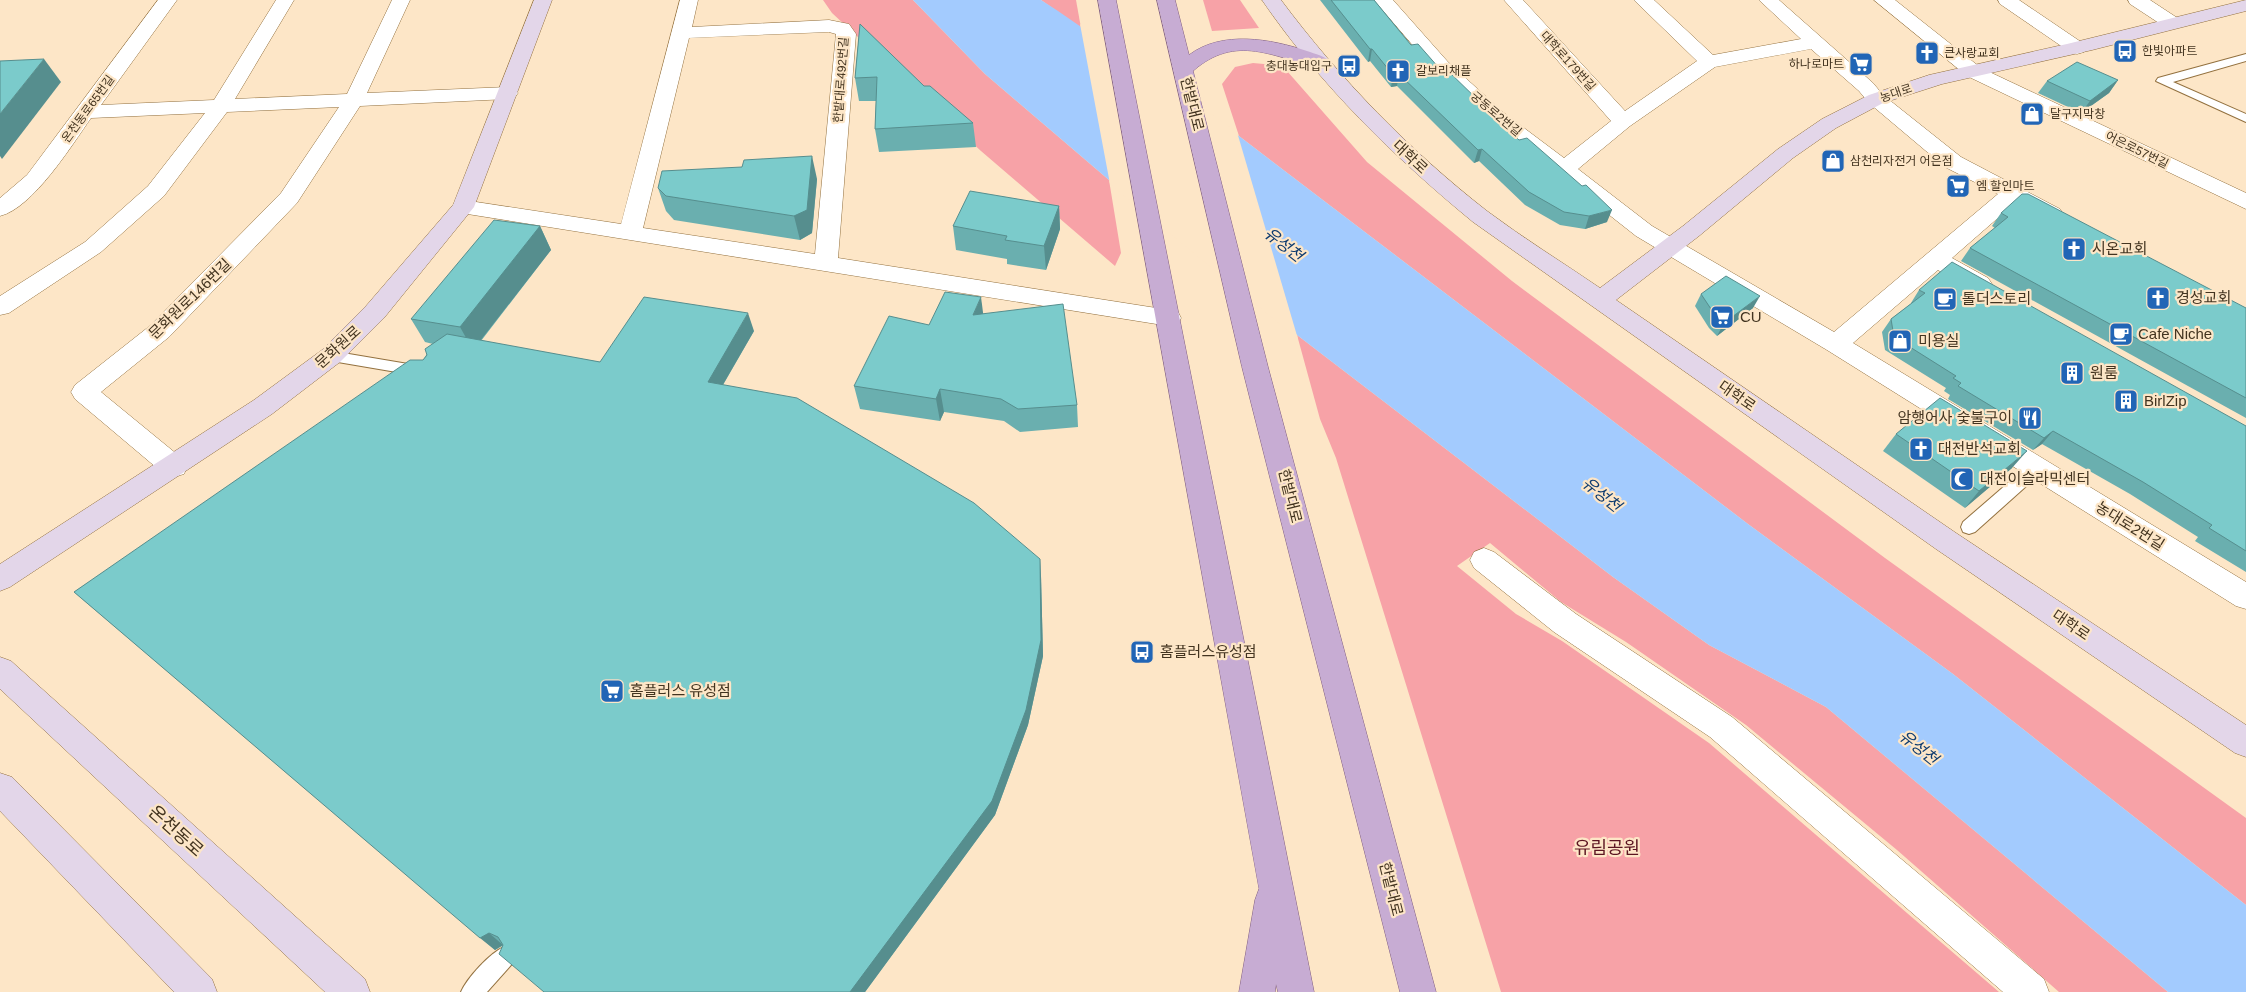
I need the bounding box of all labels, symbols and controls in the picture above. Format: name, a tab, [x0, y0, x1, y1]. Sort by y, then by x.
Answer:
street label: 대학로179번길	[1538, 28, 1598, 94]
street label: 한밭대로492번길	[831, 36, 851, 124]
bus stop icon: 한빛아파트	[2112, 38, 2138, 64]
church icon: 큰사랑교회	[1914, 40, 1940, 66]
place label: 한빛아파트	[2142, 44, 2197, 58]
place label: 큰사랑교회	[1944, 46, 1999, 60]
supermarket icon: 하나로마트	[1848, 51, 1874, 77]
bus stop icon: 충대농대입구	[1336, 53, 1362, 79]
place label: 하나로마트	[1789, 57, 1844, 71]
church icon: 갈보리채플	[1385, 58, 1411, 84]
place label: 충대농대입구	[1266, 59, 1332, 73]
place label: 갈보리채플	[1416, 64, 1471, 78]
street label: 온천동로65번길	[59, 73, 117, 145]
street label: 한밭대로	[1178, 75, 1207, 133]
street label: 농대로	[1878, 81, 1914, 105]
street label: 궁동로2번길	[1468, 89, 1524, 139]
shop icon: 달구지막창	[2019, 101, 2045, 127]
place label: 달구지막창	[2050, 107, 2105, 121]
street label: 어은로57번길	[2103, 129, 2171, 171]
street label: 대학로	[1389, 136, 1431, 177]
shop icon: 삼천리자전거 어은점	[1820, 148, 1846, 174]
place label: 삼천리자전거 어은점	[1850, 154, 1953, 168]
supermarket icon: 엠 할인마트	[1945, 173, 1971, 199]
place label: 엠 할인마트	[1976, 179, 2035, 193]
water label: 유성천	[1261, 224, 1308, 266]
church icon: 시온교회	[2061, 236, 2087, 262]
place label: 시온교회	[2092, 240, 2147, 257]
street label: 문화원로146번길	[145, 255, 234, 342]
church icon: 경성교회	[2145, 285, 2171, 311]
cafe icon: 톨더스토리	[1932, 286, 1958, 312]
place label: 경성교회	[2176, 289, 2231, 306]
place label: 톨더스토리	[1962, 290, 2031, 307]
supermarket icon: CU	[1709, 304, 1735, 330]
place label: CU	[1740, 308, 1762, 325]
cafe icon: Cafe Niche	[2108, 321, 2134, 347]
street label: 문화원로	[311, 322, 364, 371]
place label: Cafe Niche	[2138, 325, 2212, 342]
shop icon: 미용실	[1887, 328, 1913, 354]
place label: 미용실	[1918, 332, 1959, 349]
building icon: 원룸	[2059, 360, 2085, 386]
place label: 원룸	[2090, 364, 2118, 381]
street label: 대학로	[1715, 377, 1759, 414]
building icon: BirlZip	[2113, 388, 2139, 414]
place label: BirlZip	[2144, 392, 2187, 409]
restaurant icon: 암행어사 숯불구이	[2017, 405, 2043, 431]
place label: 암행어사 숯불구이	[1897, 409, 2012, 426]
church icon: 대전반석교회	[1908, 436, 1934, 462]
place label: 대전반석교회	[1938, 440, 2021, 457]
mosque icon: 대전이슬라믹센터	[1949, 466, 1975, 492]
street label: 한밭대로	[1276, 467, 1305, 525]
place label: 대전이슬라믹센터	[1980, 470, 2090, 487]
water label: 유성천	[1579, 474, 1626, 516]
street label: 농대로2번길	[2093, 498, 2168, 553]
street label: 대학로	[2049, 606, 2093, 643]
bus stop icon: 홈플러스유성점	[1129, 639, 1155, 665]
place label: 홈플러스유성점	[1160, 643, 1257, 660]
supermarket icon: 홈플러스 유성점	[599, 678, 625, 704]
place label: 홈플러스 유성점	[630, 682, 731, 699]
water label: 유성천	[1896, 727, 1943, 769]
street label: 온천동로	[145, 801, 207, 861]
park label: 유림공원	[1574, 838, 1640, 858]
street label: 한밭대로	[1377, 860, 1406, 918]

